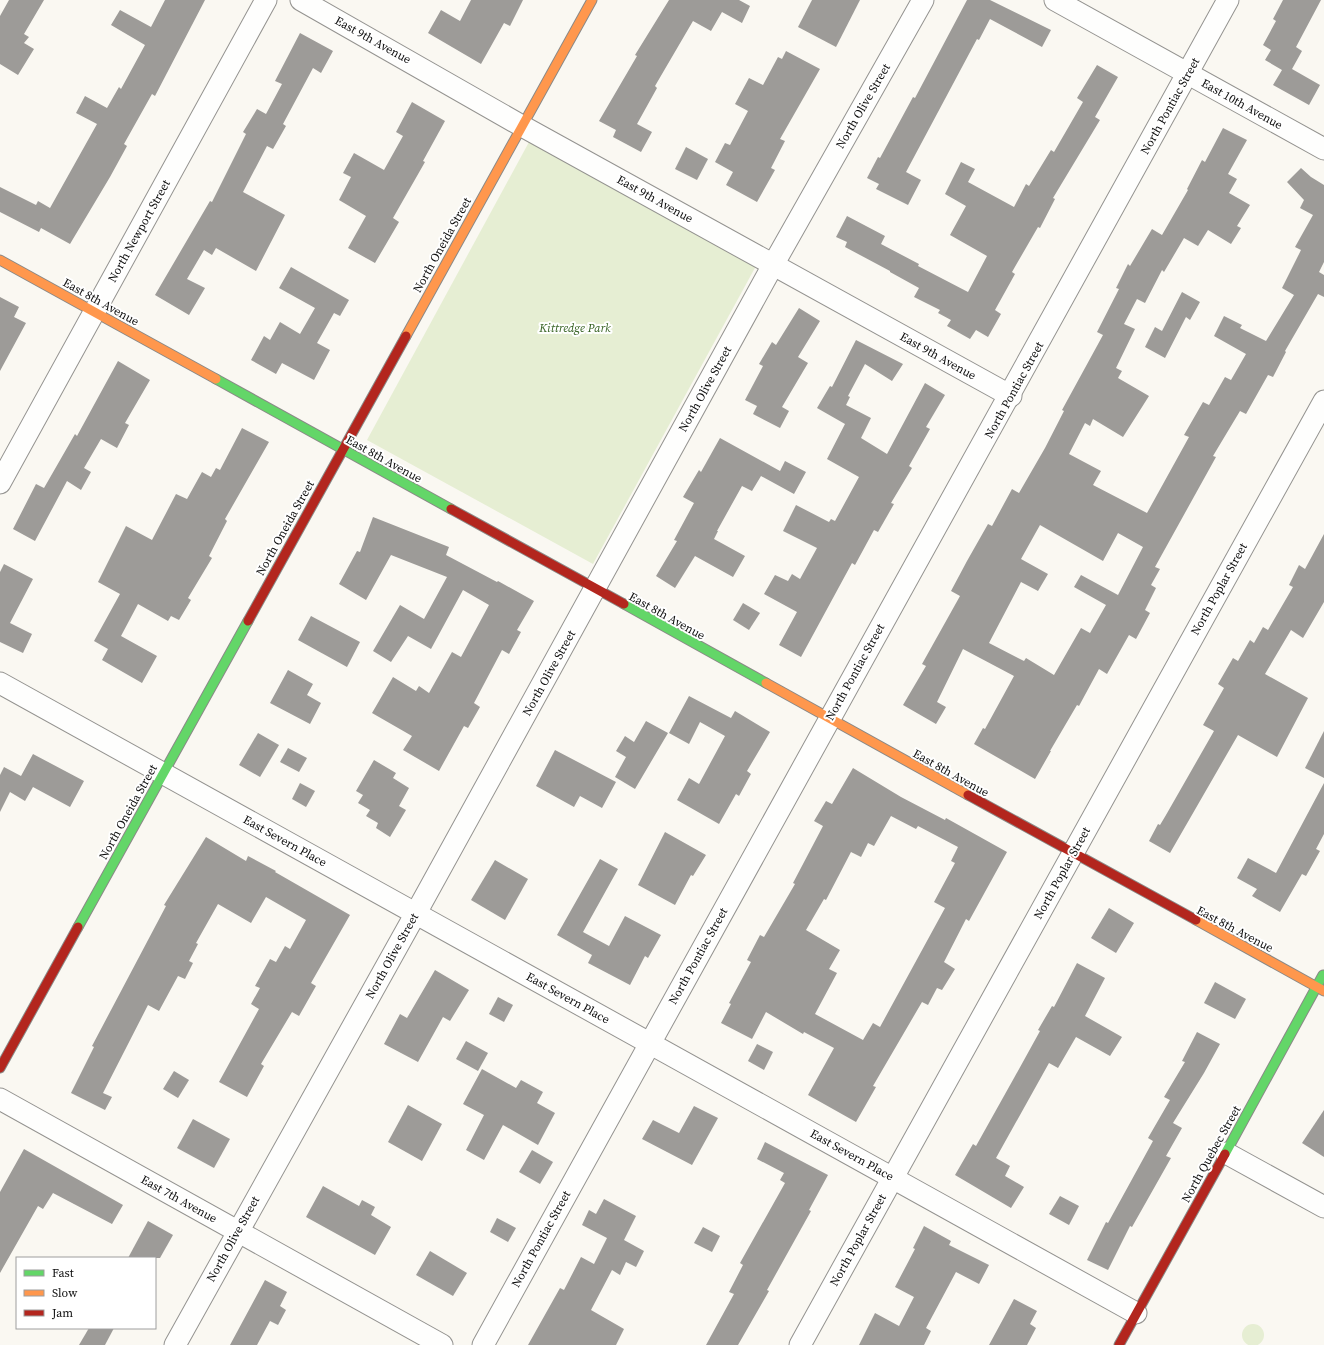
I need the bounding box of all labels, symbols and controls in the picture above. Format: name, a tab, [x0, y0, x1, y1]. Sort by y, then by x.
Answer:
street label: East 9th Avenue	[332, 13, 414, 67]
street label: North Pontiac Street	[1137, 55, 1203, 157]
street label: North Olive Street	[832, 60, 894, 151]
street label: East 10th Avenue	[1199, 75, 1285, 133]
street label: East 9th Avenue	[614, 172, 696, 226]
street label: North Newport Street	[104, 177, 174, 285]
street label: North Oneida Street	[409, 194, 475, 295]
street label: East 8th Avenue	[60, 275, 142, 329]
park label: Kittredge Park	[538, 320, 611, 336]
street label: East 9th Avenue	[897, 329, 979, 383]
street label: North Pontiac Street	[981, 339, 1047, 441]
street label: North Olive Street	[675, 343, 735, 435]
street label: East 8th Avenue	[343, 432, 425, 486]
street label: North Oneida Street	[252, 477, 318, 578]
street label: North Poplar Street	[1187, 540, 1251, 638]
street label: East 8th Avenue	[626, 589, 708, 643]
street label: North Pontiac Street	[822, 621, 888, 723]
street label: North Olive Street	[519, 627, 579, 719]
street label: East 8th Avenue	[910, 746, 992, 800]
street label: North Oneida Street	[95, 761, 161, 862]
street label: East Severn Place	[240, 811, 330, 871]
street label: North Poplar Street	[1030, 824, 1094, 922]
street label: East 8th Avenue	[1194, 902, 1276, 956]
street label: North Pontiac Street	[665, 905, 731, 1007]
street label: North Olive Street	[362, 910, 422, 1002]
street label: East Severn Place	[523, 968, 613, 1028]
street label: North Quebec Street	[1178, 1103, 1244, 1205]
street label: East Severn Place	[807, 1125, 897, 1185]
street label: East 7th Avenue	[138, 1172, 220, 1226]
street label: North Pontiac Street	[508, 1188, 574, 1290]
street label: North Poplar Street	[826, 1191, 890, 1289]
street label: North Olive Street	[203, 1193, 263, 1285]
legend	[16, 1257, 156, 1329]
text: Fast	[52, 1265, 74, 1281]
text: Slow	[52, 1285, 78, 1301]
text: Jam	[51, 1305, 73, 1321]

